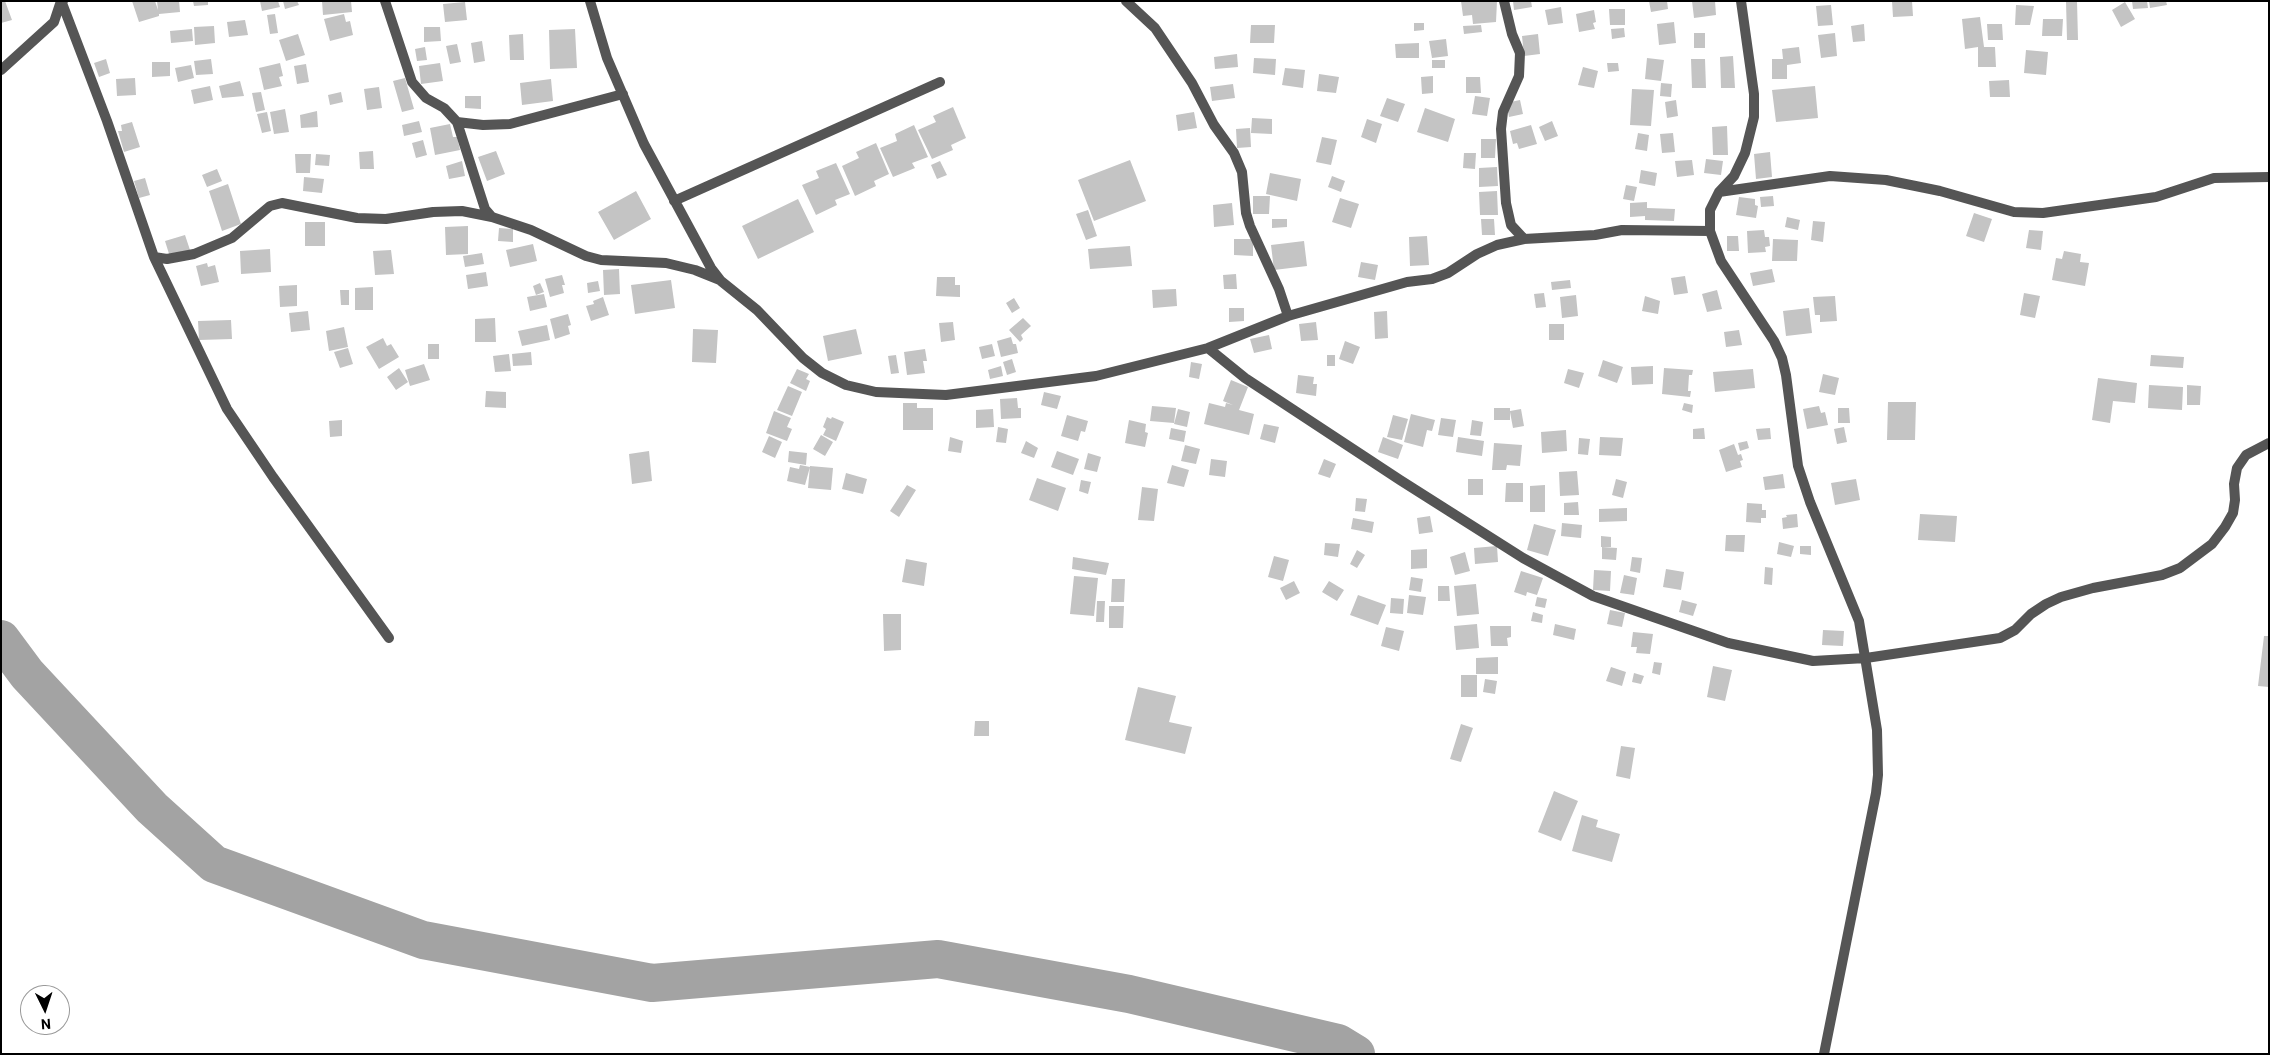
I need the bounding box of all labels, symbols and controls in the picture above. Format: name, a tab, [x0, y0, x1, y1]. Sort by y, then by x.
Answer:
north arrow	[20, 985, 70, 1035]
text: N	[40, 1016, 51, 1032]

